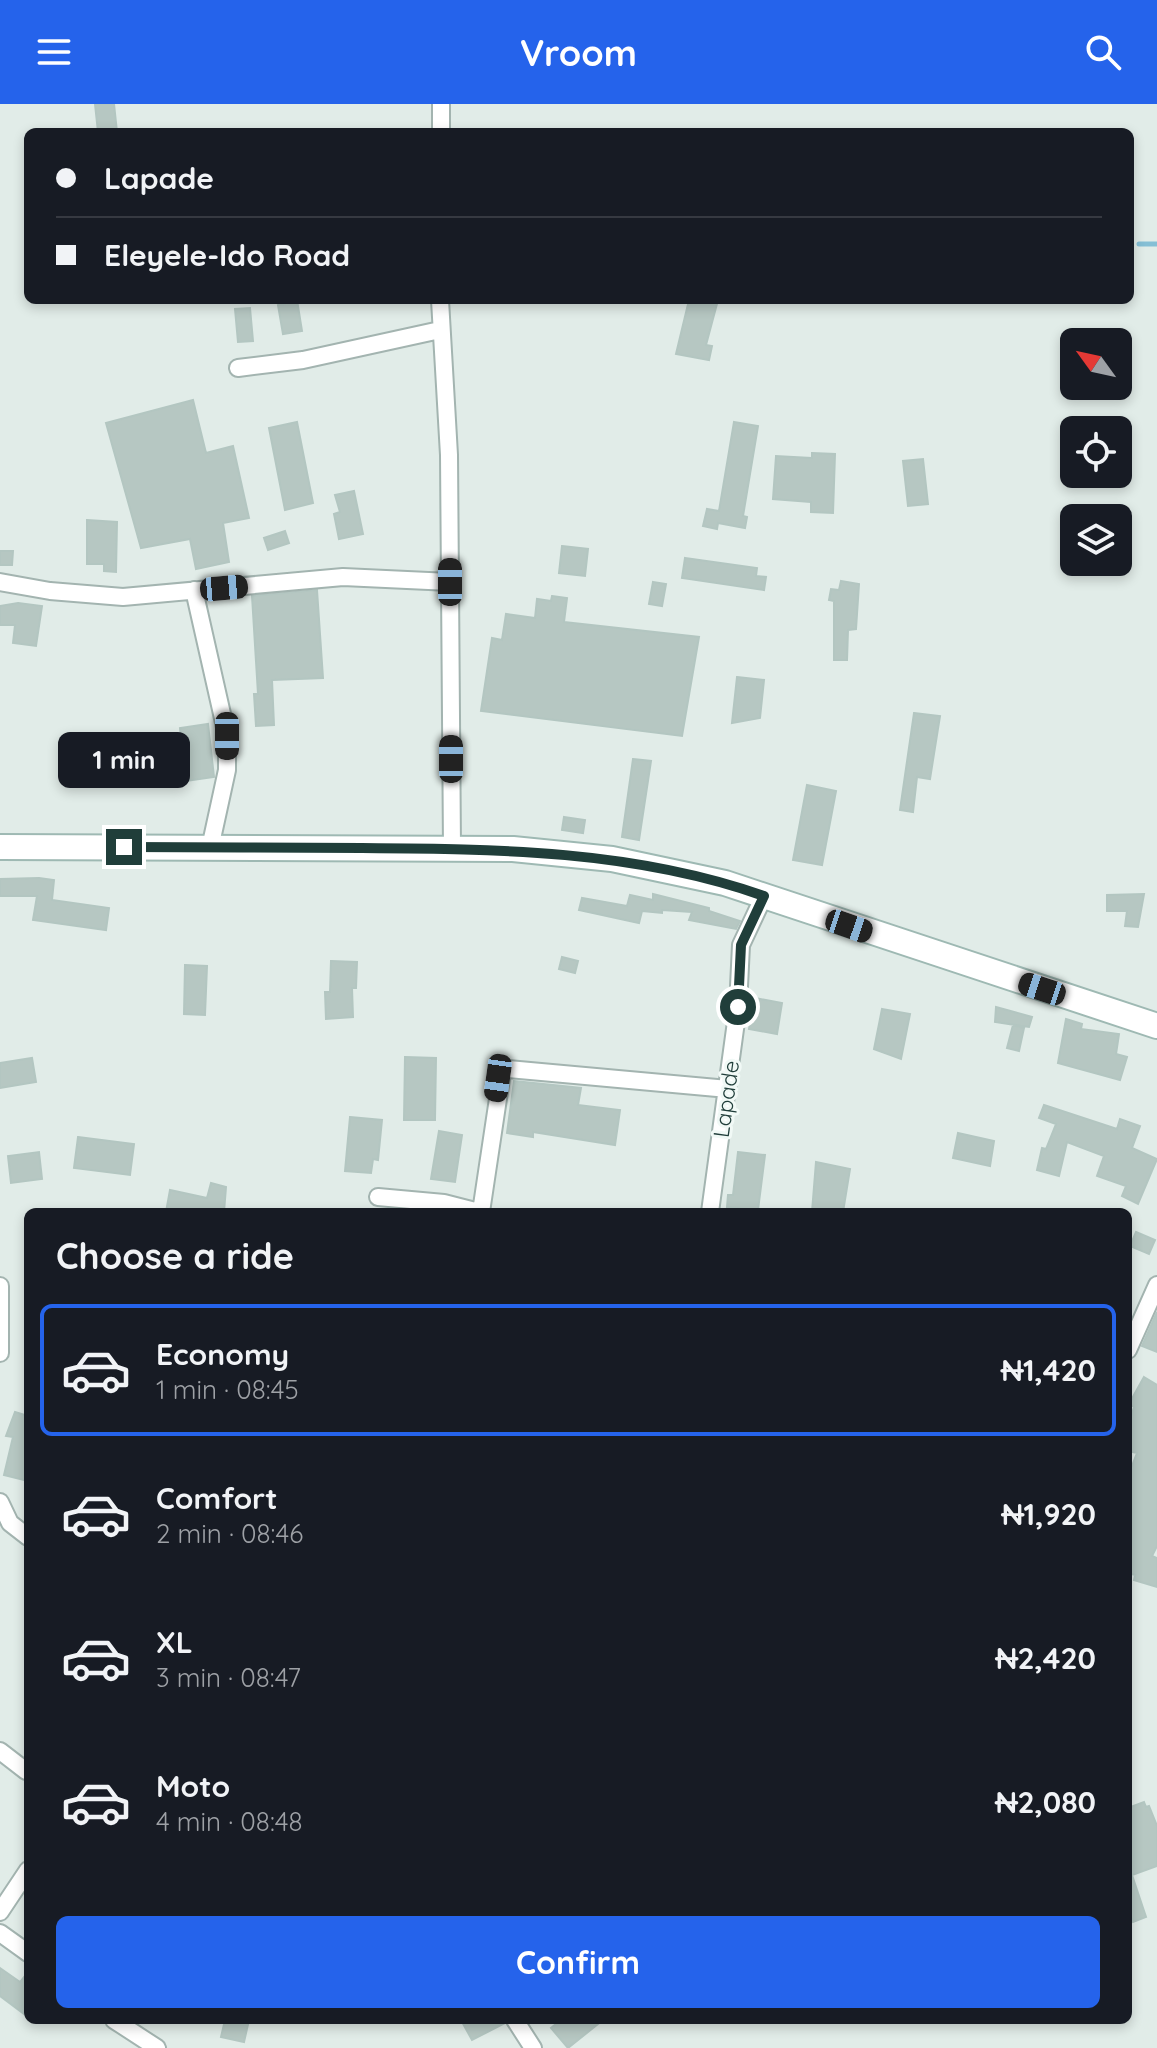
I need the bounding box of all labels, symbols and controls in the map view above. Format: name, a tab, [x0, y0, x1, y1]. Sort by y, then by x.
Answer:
icon: menu	[32, 30, 76, 74]
text: Vroom	[520, 30, 637, 75]
icon: search	[1081, 30, 1125, 74]
text: Lapade	[104, 159, 214, 197]
text: Eleyele-Ido Road	[104, 236, 350, 274]
north arrow	[1060, 328, 1132, 400]
map controls	[1060, 328, 1132, 576]
button: locate	[1060, 416, 1132, 488]
button: layers	[1060, 504, 1132, 576]
car	[438, 558, 462, 606]
car	[199, 574, 249, 602]
car	[215, 712, 239, 760]
callout: 1 min	[58, 731, 190, 787]
car	[439, 735, 463, 783]
text: 1 min	[93, 743, 156, 776]
route end	[106, 829, 142, 865]
car	[822, 907, 876, 945]
car	[1015, 970, 1069, 1008]
route start	[720, 989, 756, 1025]
car	[483, 1053, 513, 1103]
street label: Lapade	[707, 1059, 745, 1139]
text: Choose a ride	[56, 1233, 294, 1278]
icon: car	[60, 1334, 132, 1406]
text: Economy	[156, 1335, 289, 1373]
text: ₦1,420	[1001, 1351, 1096, 1389]
text: 1 min · 08:45	[156, 1373, 299, 1406]
icon: car	[60, 1478, 132, 1550]
text: Comfort	[156, 1479, 277, 1517]
text: ₦1,920	[1002, 1495, 1096, 1533]
text: 2 min · 08:46	[156, 1517, 303, 1550]
icon: car	[60, 1622, 132, 1694]
text: XL	[156, 1623, 193, 1661]
text: ₦2,420	[996, 1639, 1096, 1677]
text: 3 min · 08:47	[156, 1661, 301, 1694]
icon: car	[60, 1766, 132, 1838]
text: Moto	[156, 1767, 230, 1805]
text: ₦2,080	[995, 1783, 1096, 1821]
text: 4 min · 08:48	[156, 1805, 302, 1838]
button: Confirm	[56, 1916, 1100, 2008]

